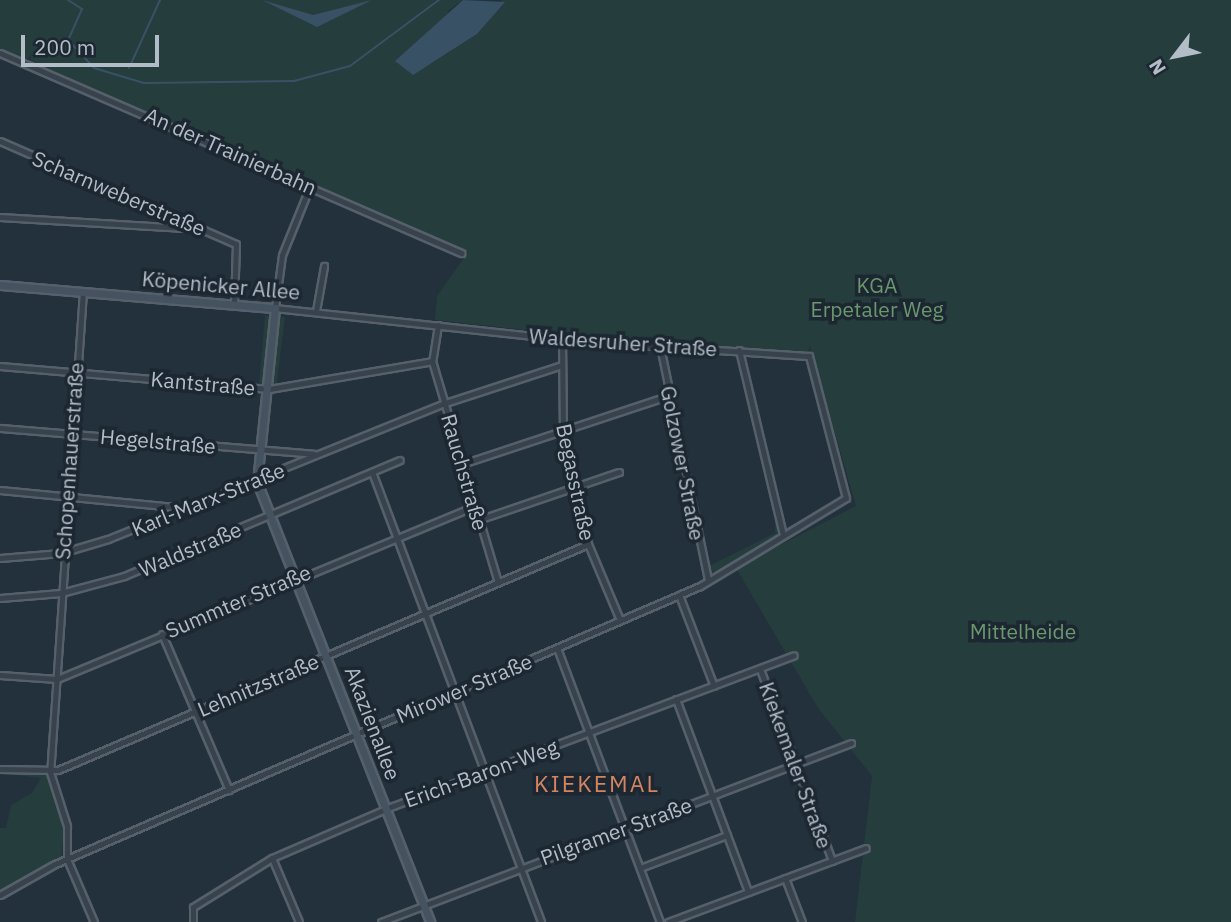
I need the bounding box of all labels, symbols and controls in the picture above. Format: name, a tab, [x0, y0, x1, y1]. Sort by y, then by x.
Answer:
scale bar	[24, 21, 163, 65]
north arrow	[1140, 21, 1210, 91]
text: 200 m	[34, 33, 95, 61]
text: N	[1143, 55, 1171, 79]
street label: An der Trainierbahn	[141, 102, 321, 200]
street label: Scharnweberstraße	[29, 145, 209, 241]
street label: Köpenicker Allee	[141, 266, 301, 304]
park label: KGA Erpetaler Weg	[810, 272, 944, 322]
street label: Waldesruher Straße	[528, 323, 718, 361]
street label: Schopenhauerstraße	[50, 362, 88, 560]
street label: Kantstraße	[150, 366, 256, 400]
street label: Golzower Straße	[656, 384, 710, 542]
street label: Rauchstraße	[436, 411, 494, 533]
street label: Begasstraße	[551, 421, 601, 543]
street label: Hegelstraße	[99, 423, 217, 459]
street label: Karl-Marx-Straße	[128, 457, 288, 541]
street label: Waldstraße	[135, 516, 245, 582]
street label: Summter Straße	[161, 559, 315, 643]
park label: Mittelheide	[970, 618, 1076, 644]
street label: Lehnitzstraße	[194, 648, 322, 722]
street label: Mirower Straße	[392, 648, 536, 728]
street label: Akazienallee	[340, 663, 406, 783]
street label: Kiekemaler Straße	[754, 678, 838, 852]
street label: Erich-Baron-Weg	[401, 734, 561, 812]
district label: KIEKEMAL	[535, 769, 659, 797]
street label: Pilgramer Straße	[537, 792, 695, 870]

